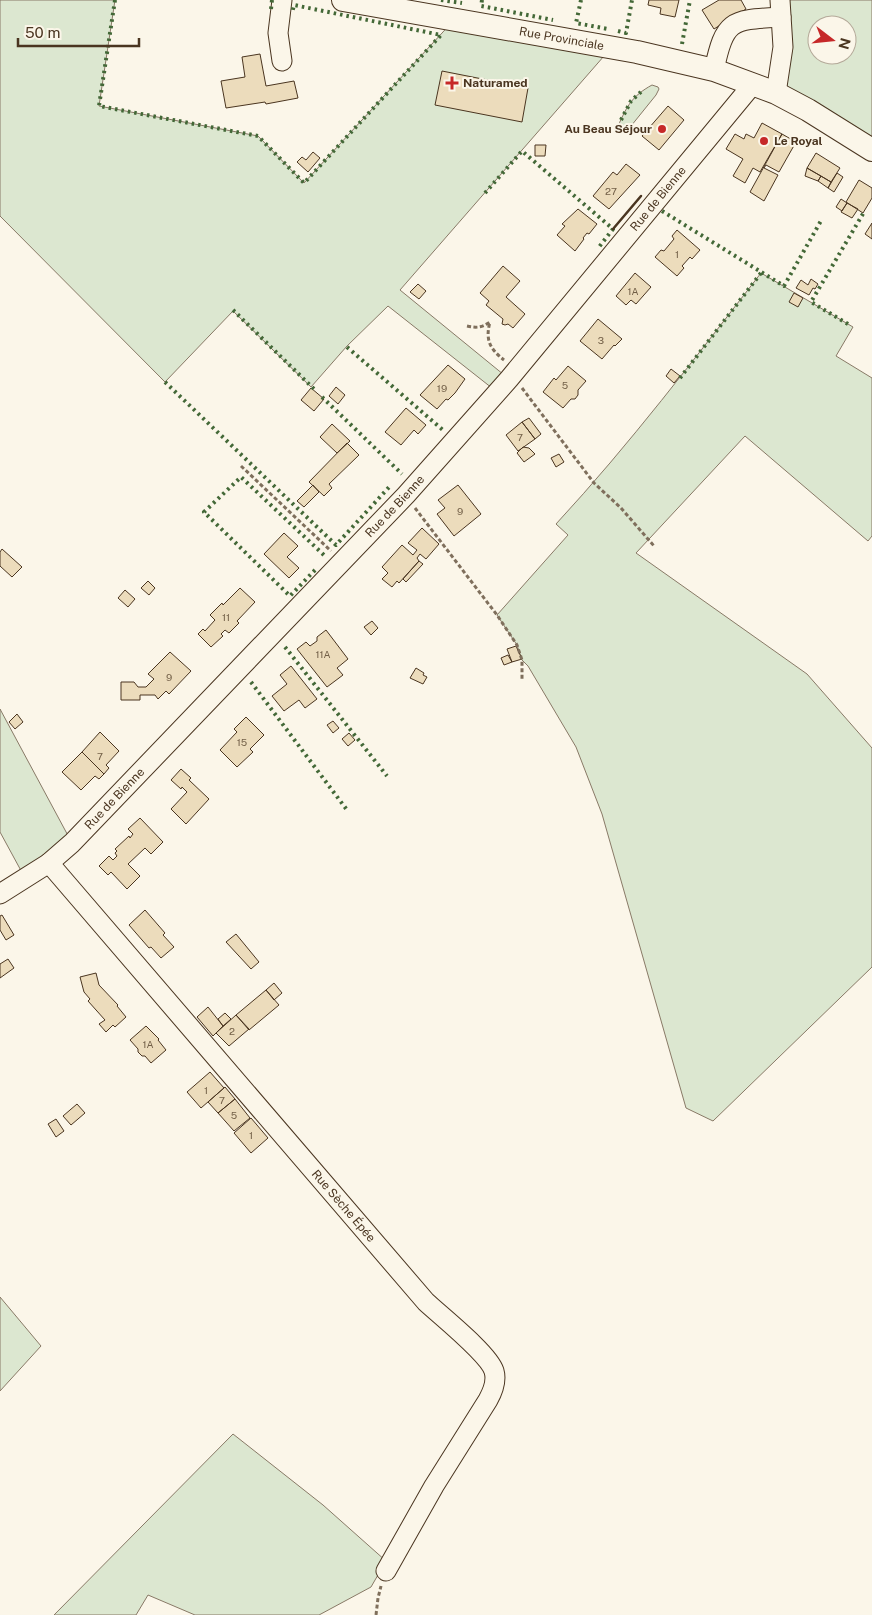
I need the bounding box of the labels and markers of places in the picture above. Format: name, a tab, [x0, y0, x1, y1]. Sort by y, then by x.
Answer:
marker: Naturamed	[445, 76, 459, 90]
place label: Naturamed	[463, 76, 528, 90]
place label: Au Beau Séjour	[564, 122, 652, 136]
marker: Au Beau Séjour	[656, 123, 668, 135]
place label: Le Royal	[774, 134, 823, 148]
marker: Le Royal	[758, 135, 770, 147]

